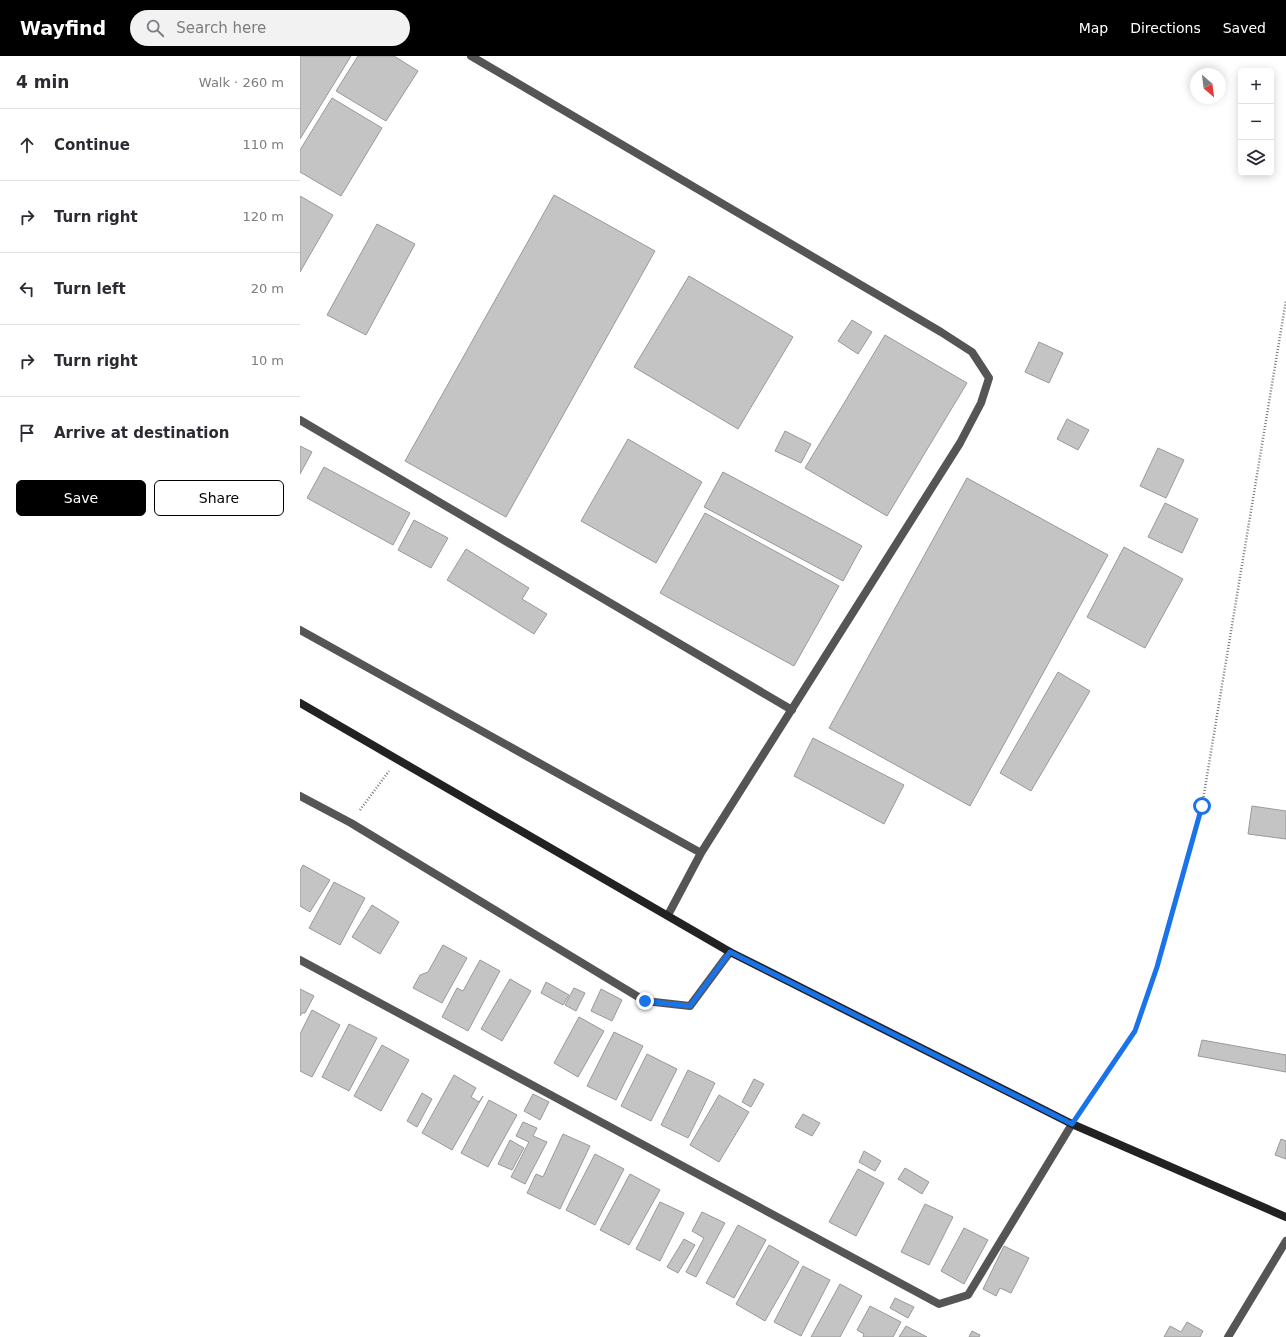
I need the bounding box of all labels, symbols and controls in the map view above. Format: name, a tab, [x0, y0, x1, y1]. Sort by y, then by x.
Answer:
search box	[130, 10, 410, 46]
text: Wayfind	[20, 17, 106, 39]
icon: search	[144, 17, 166, 39]
text: Search here	[176, 19, 266, 37]
text: Map	[1079, 20, 1108, 36]
text: Directions	[1130, 20, 1201, 36]
text: Saved	[1223, 20, 1266, 36]
north arrow	[1190, 68, 1226, 104]
map controls	[1238, 68, 1274, 176]
button: +	[1238, 68, 1274, 104]
text: 4 min	[16, 72, 69, 92]
text: Walk · 260 m	[199, 75, 284, 90]
button: −	[1238, 104, 1274, 140]
icon: ahead	[16, 134, 38, 156]
text: Continue	[54, 136, 130, 154]
text: 110 m	[242, 137, 284, 152]
button: layers	[1238, 140, 1274, 176]
icon: right	[16, 206, 38, 228]
text: Turn right	[54, 208, 138, 226]
text: 120 m	[242, 209, 284, 224]
icon: left	[16, 278, 38, 300]
text: Turn left	[54, 280, 126, 298]
text: 20 m	[251, 281, 284, 296]
icon: right	[16, 350, 38, 372]
text: Turn right	[54, 352, 138, 370]
text: 10 m	[251, 353, 284, 368]
icon: arrive	[16, 422, 38, 444]
text: Arrive at destination	[54, 424, 229, 442]
button: Save	[16, 480, 146, 516]
button: Share	[154, 480, 284, 516]
route start	[1193, 797, 1211, 815]
route end	[636, 992, 654, 1010]

